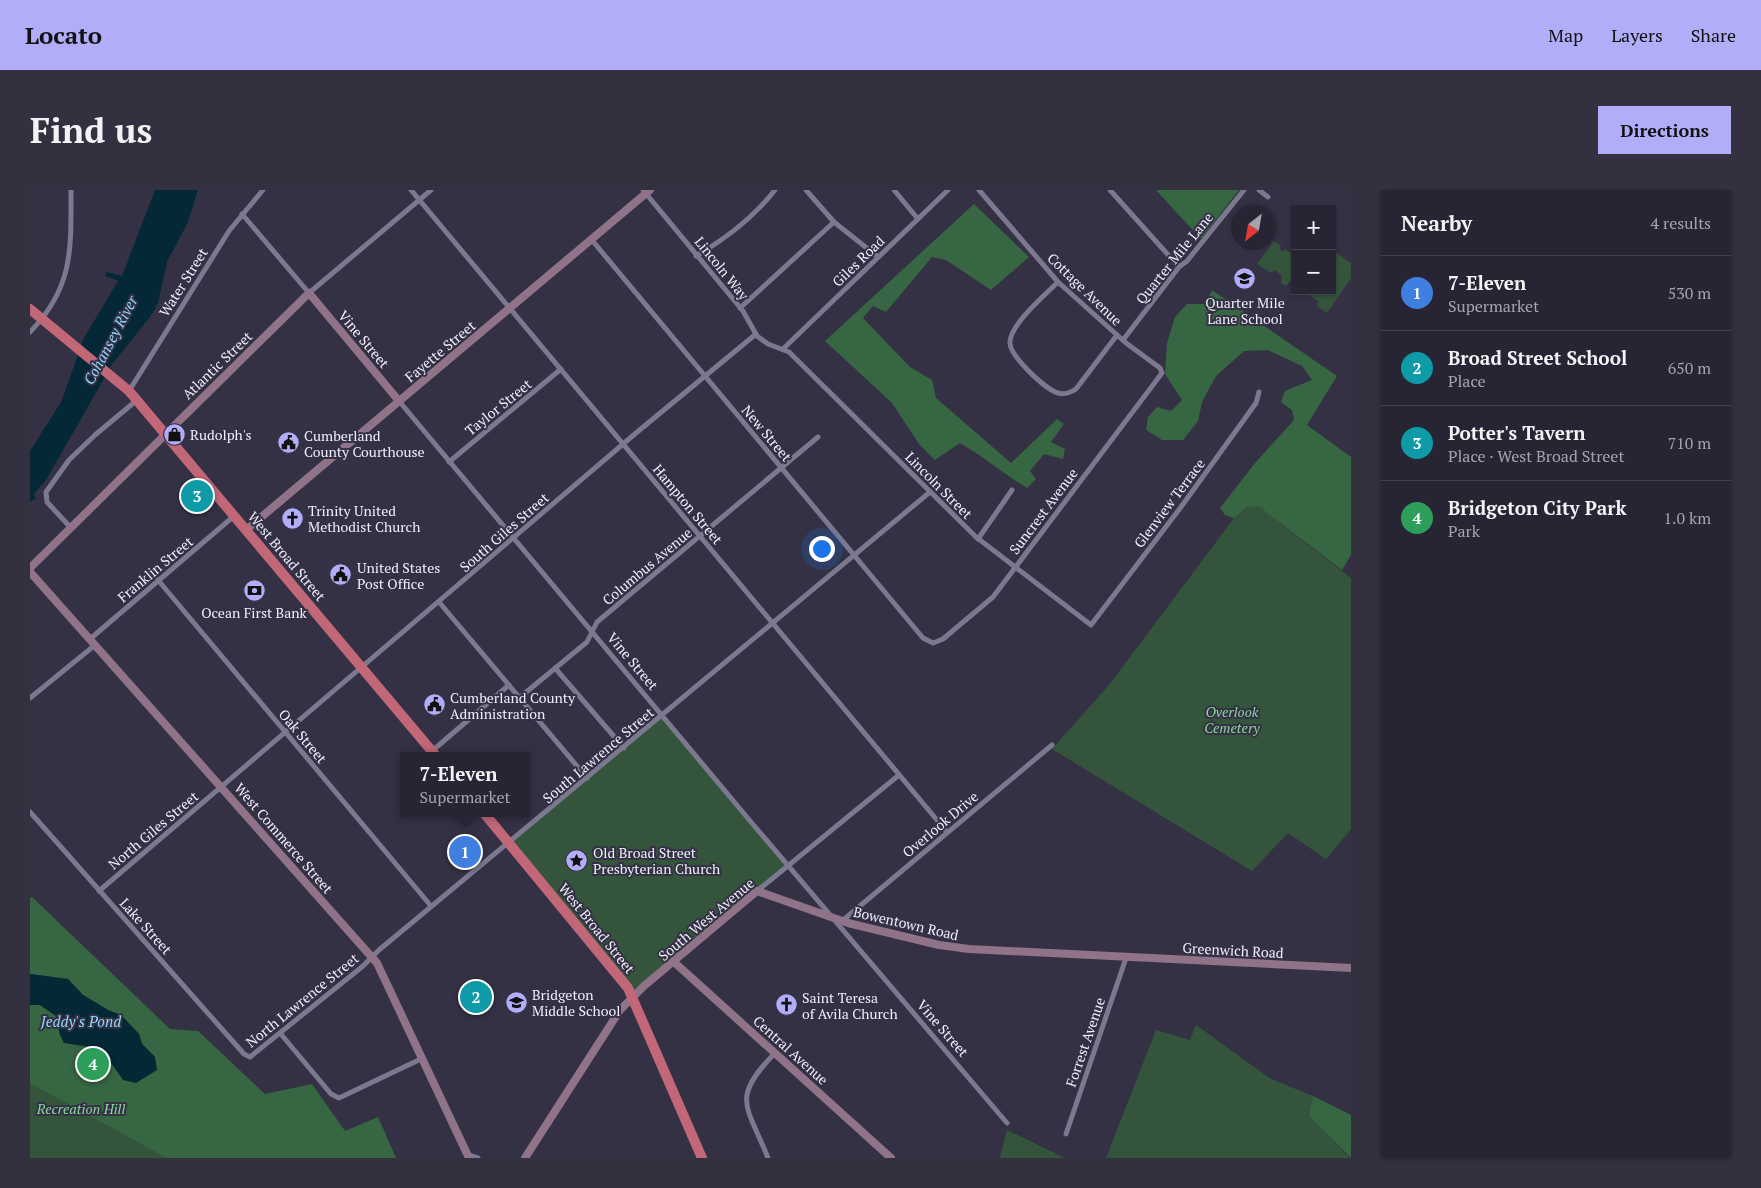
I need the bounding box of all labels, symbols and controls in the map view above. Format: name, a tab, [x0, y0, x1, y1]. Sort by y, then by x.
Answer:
text: Locato	[25, 19, 102, 51]
text: Map	[1548, 23, 1583, 47]
text: Layers	[1611, 23, 1663, 47]
text: Share	[1691, 23, 1736, 47]
button: Directions	[1598, 106, 1731, 154]
text: Find us	[30, 107, 152, 153]
north arrow	[1231, 205, 1276, 250]
map controls	[1291, 205, 1336, 295]
button: +	[1291, 205, 1336, 250]
street label: Quarter Mile Lane	[1131, 208, 1217, 308]
text: Nearby	[1401, 209, 1472, 237]
text: 4 results	[1651, 212, 1711, 234]
street label: Giles Road	[828, 231, 888, 291]
street label: Lincoln Way	[691, 232, 754, 304]
street label: Water Street	[154, 243, 212, 320]
street label: Cottage Avenue	[1043, 248, 1127, 330]
button: −	[1291, 250, 1336, 295]
school or university icon: Quarter Mile Lane School	[1233, 267, 1257, 291]
text: 7-Eleven	[1448, 270, 1526, 295]
text: 1	[1412, 282, 1422, 304]
text: 530 m	[1668, 282, 1711, 304]
water label: Cohansey River	[78, 291, 142, 388]
place label: Quarter Mile Lane School	[1205, 293, 1285, 328]
text: Supermarket	[1448, 295, 1539, 317]
street label: Vine Street	[334, 306, 394, 372]
street label: Fayette Street	[401, 315, 480, 386]
street label: Atlantic Street	[178, 326, 257, 403]
text: Broad Street School	[1448, 345, 1627, 370]
text: 2	[1412, 357, 1422, 379]
text: 650 m	[1668, 357, 1711, 379]
text: Place	[1448, 370, 1486, 392]
street label: Taylor Street	[461, 374, 536, 440]
street label: New Street	[738, 401, 797, 466]
text: Potter's Tavern	[1448, 420, 1585, 445]
shop icon: Rudolph's	[162, 422, 186, 446]
place label: Rudolph's	[190, 425, 252, 444]
place label: Cumberland County Courthouse	[304, 426, 425, 461]
public building icon: Cumberland County Courthouse	[276, 431, 300, 455]
text: 3	[1412, 432, 1422, 454]
text: 710 m	[1668, 432, 1711, 454]
text: Place · West Broad Street	[1448, 445, 1624, 467]
street label: Lincoln Street	[901, 447, 977, 523]
street label: Glenview Terrace	[1129, 455, 1209, 551]
street label: Hampton Street	[649, 460, 728, 549]
street label: Suncrest Avenue	[1004, 464, 1082, 558]
pin: 3	[181, 477, 213, 515]
street label: South Giles Street	[455, 488, 553, 576]
text: Bridgeton City Park	[1448, 495, 1627, 520]
place label: Trinity United Methodist Church	[308, 501, 420, 536]
church icon: Trinity United Methodist Church	[280, 506, 304, 530]
street label: West Broad Street	[244, 507, 331, 605]
text: 4	[1412, 507, 1422, 529]
text: 1.0 km	[1664, 507, 1711, 529]
text: Park	[1448, 520, 1480, 542]
street label: Columbus Avenue	[598, 523, 696, 609]
street label: Franklin Street	[113, 531, 197, 606]
your location	[809, 536, 835, 562]
place label: United States Post Office	[357, 558, 440, 593]
public building icon: United States Post Office	[329, 563, 353, 587]
bank icon: Ocean First Bank	[242, 578, 266, 602]
place label: Ocean First Bank	[201, 603, 308, 622]
street label: Vine Street	[603, 628, 663, 694]
place label: Cumberland County Administration	[450, 688, 576, 723]
public building icon: Cumberland County Administration	[422, 693, 446, 717]
street label: South Lawrence Street	[538, 702, 658, 807]
park label: Overlook Cemetery	[1204, 702, 1260, 737]
street label: Oak Street	[275, 705, 332, 768]
popup	[400, 752, 530, 817]
text: 7-Eleven	[419, 761, 498, 786]
street label: West Commerce Street	[231, 779, 338, 898]
street label: North Giles Street	[104, 786, 203, 873]
text: Supermarket	[419, 786, 511, 808]
street label: Overlook Drive	[898, 787, 982, 861]
pin: 1	[449, 833, 481, 871]
place label: Old Broad Street Presbyterian Church	[593, 843, 720, 878]
place icon: Old Broad Street Presbyterian Church	[565, 848, 589, 872]
street label: South West Avenue	[654, 873, 758, 965]
street label: West Broad Street	[555, 879, 640, 978]
street label: Lake Street	[116, 894, 177, 959]
street label: Bowentown Road	[851, 902, 961, 944]
street label: Greenwich Road	[1182, 938, 1284, 962]
street label: North Lawrence Street	[242, 948, 363, 1051]
pin: 2	[460, 978, 492, 1016]
place label: Bridgeton Middle School	[532, 985, 621, 1020]
place label: Saint Teresa of Avila Church	[802, 988, 898, 1023]
school or university icon: Bridgeton Middle School	[504, 990, 528, 1014]
church icon: Saint Teresa of Avila Church	[774, 993, 798, 1017]
street label: Vine Street	[913, 995, 974, 1061]
street label: Forrest Avenue	[1061, 995, 1109, 1089]
water label: Jeddy's Pond	[40, 1011, 122, 1031]
street label: Central Avenue	[749, 1011, 833, 1089]
pin: 4	[77, 1045, 109, 1083]
park label: Recreation Hill	[36, 1099, 125, 1118]

